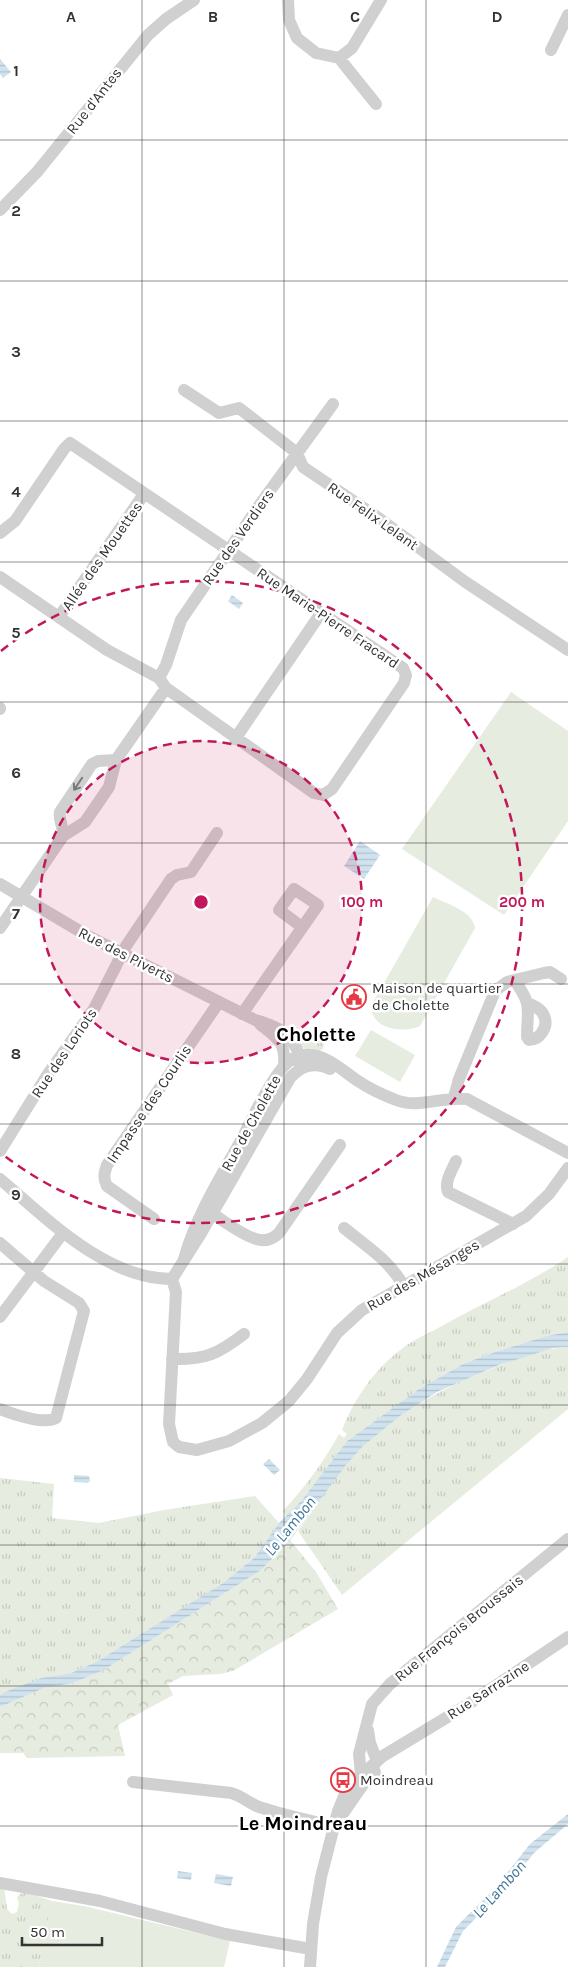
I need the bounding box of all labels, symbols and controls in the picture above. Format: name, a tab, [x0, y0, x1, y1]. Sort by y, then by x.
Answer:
text: A	[66, 7, 76, 26]
text: B	[208, 7, 218, 26]
text: C	[350, 7, 360, 26]
text: D	[492, 7, 503, 26]
text: 1	[13, 61, 19, 80]
street label: Rue d'Antes	[62, 64, 126, 138]
text: 2	[11, 201, 21, 220]
text: 3	[11, 342, 21, 361]
street label: Rue Felix Lelant	[324, 478, 422, 554]
text: 4	[11, 482, 21, 501]
street label: Rue des Verdiers	[198, 486, 278, 588]
street label: Allée des Mouettes	[58, 498, 146, 614]
street label: Rue Marie-Pierre Fracard	[253, 564, 403, 672]
text: 5	[11, 623, 21, 642]
text: 6	[11, 763, 21, 782]
one-way arrow	[73, 777, 83, 791]
centre of rings	[192, 893, 210, 911]
text: 100 m	[341, 893, 383, 911]
text: 200 m	[499, 893, 545, 911]
text: 7	[12, 904, 20, 923]
street label: Rue des Piverts	[75, 923, 177, 987]
place label: Maison de quartier de Cholette	[372, 979, 502, 1014]
public building icon: Maison de quartier de Cholette	[341, 984, 367, 1010]
street label: Rue des Loriots	[27, 1005, 101, 1101]
district label: Cholette	[276, 1023, 356, 1046]
street label: Impasse des Courlis	[103, 1041, 195, 1167]
text: 8	[11, 1044, 21, 1063]
street label: Rue de Cholette	[217, 1072, 285, 1174]
text: 9	[11, 1185, 21, 1204]
street label: Rue des Mésanges	[363, 1235, 483, 1315]
water label: Le Lambon	[260, 1493, 320, 1559]
street label: Rue François Broussais	[391, 1571, 527, 1685]
street label: Rue Sarrazine	[444, 1657, 532, 1723]
bus stop icon: Moindreau	[330, 1767, 356, 1793]
place label: Moindreau	[360, 1771, 434, 1789]
district label: Le Moindreau	[239, 1812, 367, 1835]
water label: Le Lambon	[468, 1856, 530, 1922]
scale bar	[22, 1914, 102, 1946]
text: 50 m	[30, 1923, 65, 1941]

